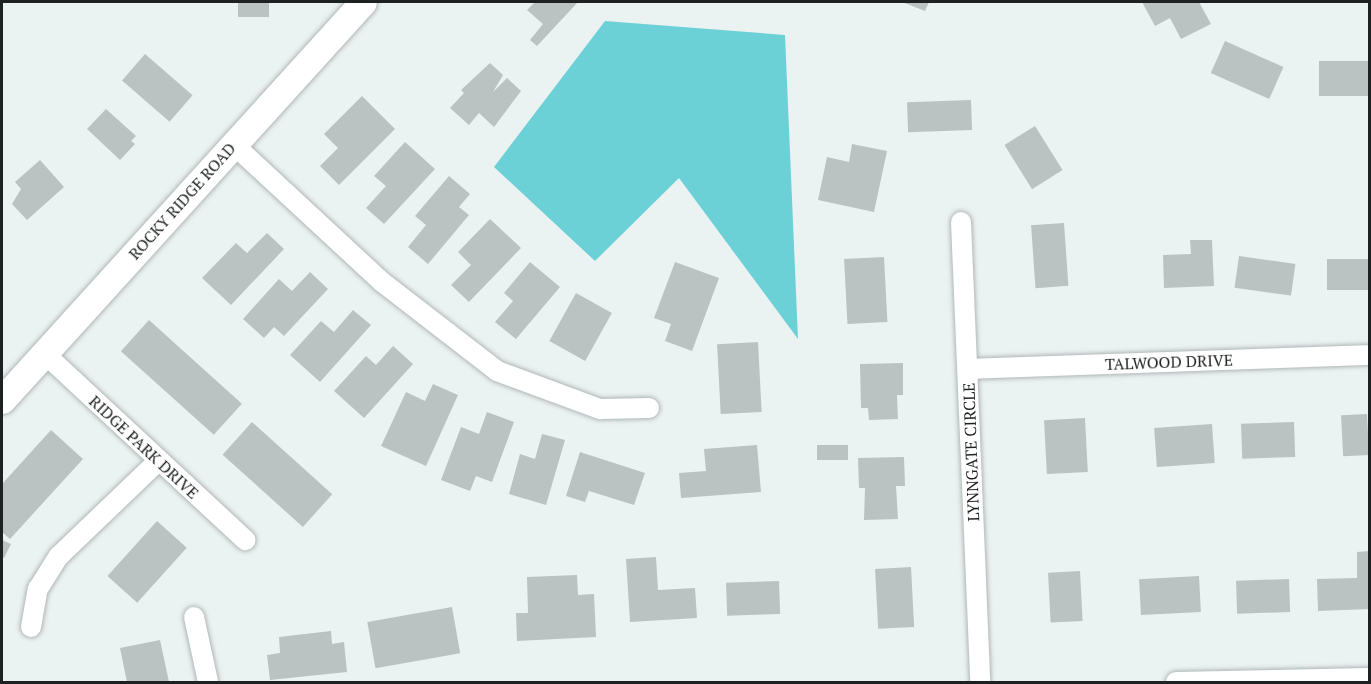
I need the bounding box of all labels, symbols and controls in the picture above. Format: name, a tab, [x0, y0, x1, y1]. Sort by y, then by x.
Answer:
street label: ROCKY RIDGE ROAD	[125, 139, 239, 263]
street label: TALWOOD DRIVE	[1105, 350, 1233, 374]
street label: LYNNGATE CIRCLE	[959, 382, 983, 522]
street label: RIDGE PARK DRIVE	[85, 391, 203, 503]

